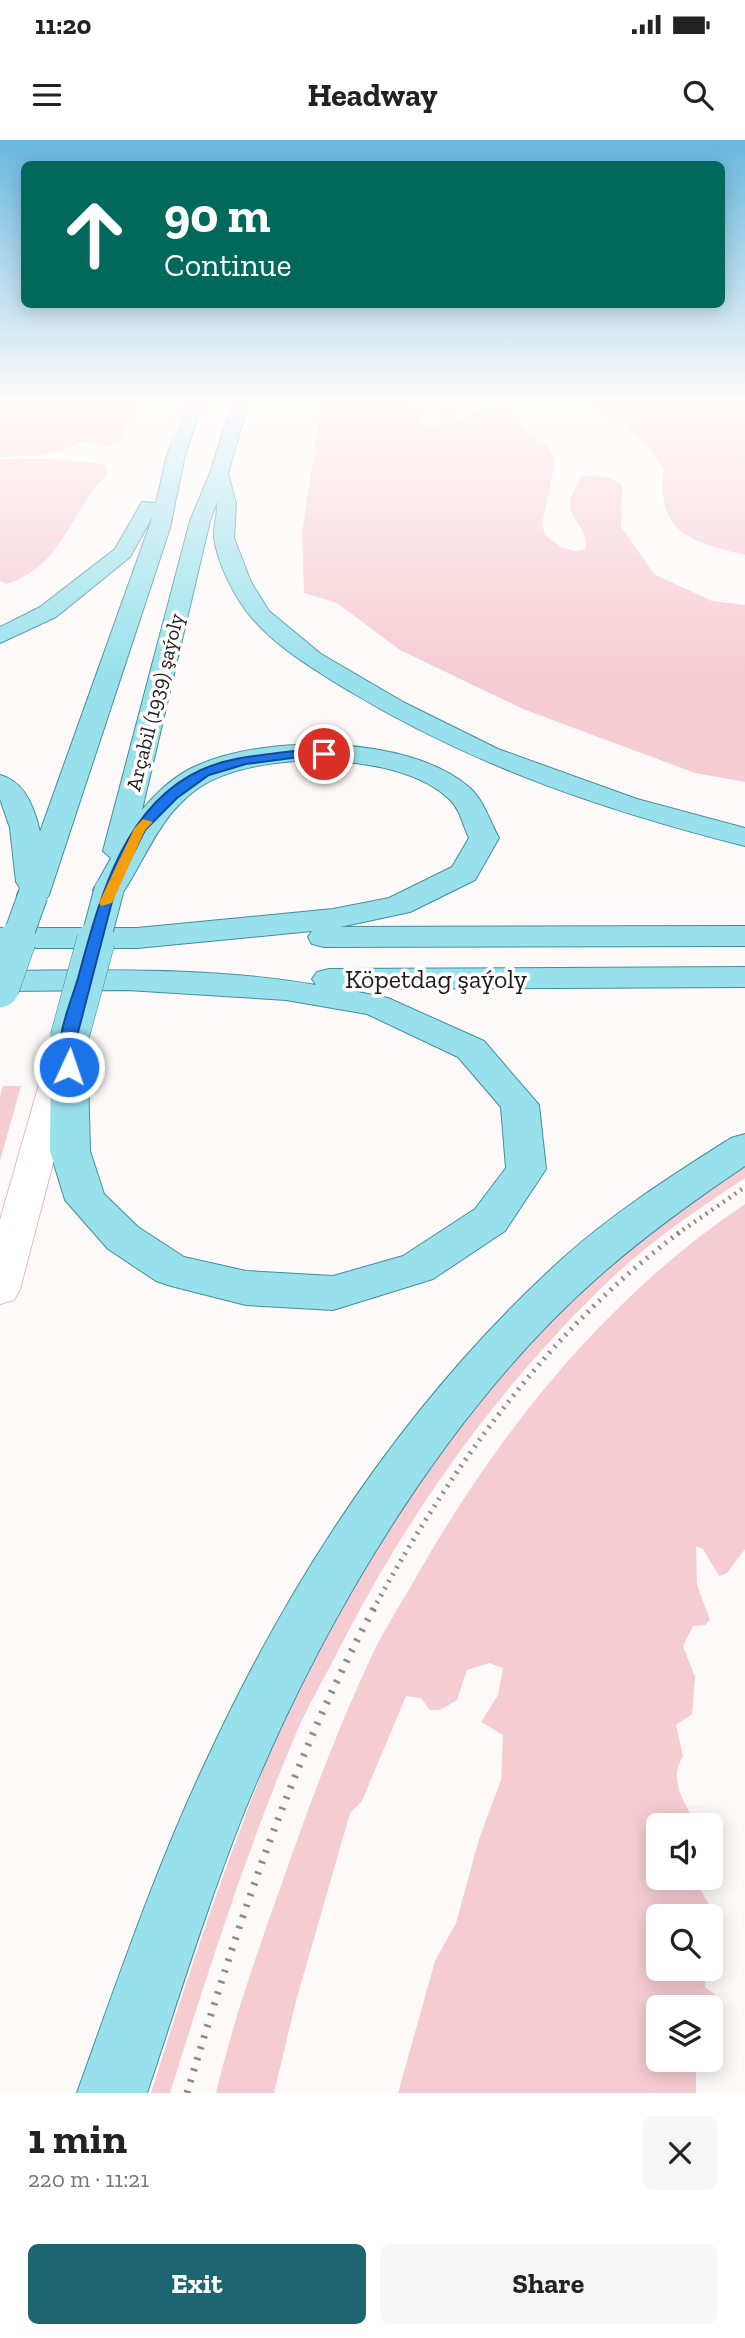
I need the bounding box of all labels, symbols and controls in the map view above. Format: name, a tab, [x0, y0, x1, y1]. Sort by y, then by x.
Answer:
text: 11:20	[35, 9, 91, 41]
icon: menu	[28, 76, 66, 114]
text: Headway	[307, 76, 438, 114]
icon: search	[679, 76, 717, 114]
text: 90 m	[164, 186, 271, 245]
icon: ahead	[49, 189, 140, 280]
text: Continue	[164, 246, 292, 284]
street label: Arçabil (1939) şaýoly	[120, 610, 189, 793]
pin	[294, 724, 354, 784]
icon: arrive	[305, 735, 343, 773]
street label: Köpetdag şaýoly	[345, 963, 528, 995]
position arrow	[32, 1030, 106, 1104]
map controls	[646, 1813, 723, 2072]
button: sound	[646, 1813, 723, 1890]
button: search	[646, 1904, 723, 1981]
button: layers	[646, 1995, 723, 2072]
text: 1 min	[28, 2113, 127, 2164]
button: close	[643, 2116, 717, 2190]
text: 220 m · 11:21	[28, 2165, 149, 2193]
button: Exit	[28, 2244, 366, 2324]
button: Share	[380, 2244, 717, 2324]

